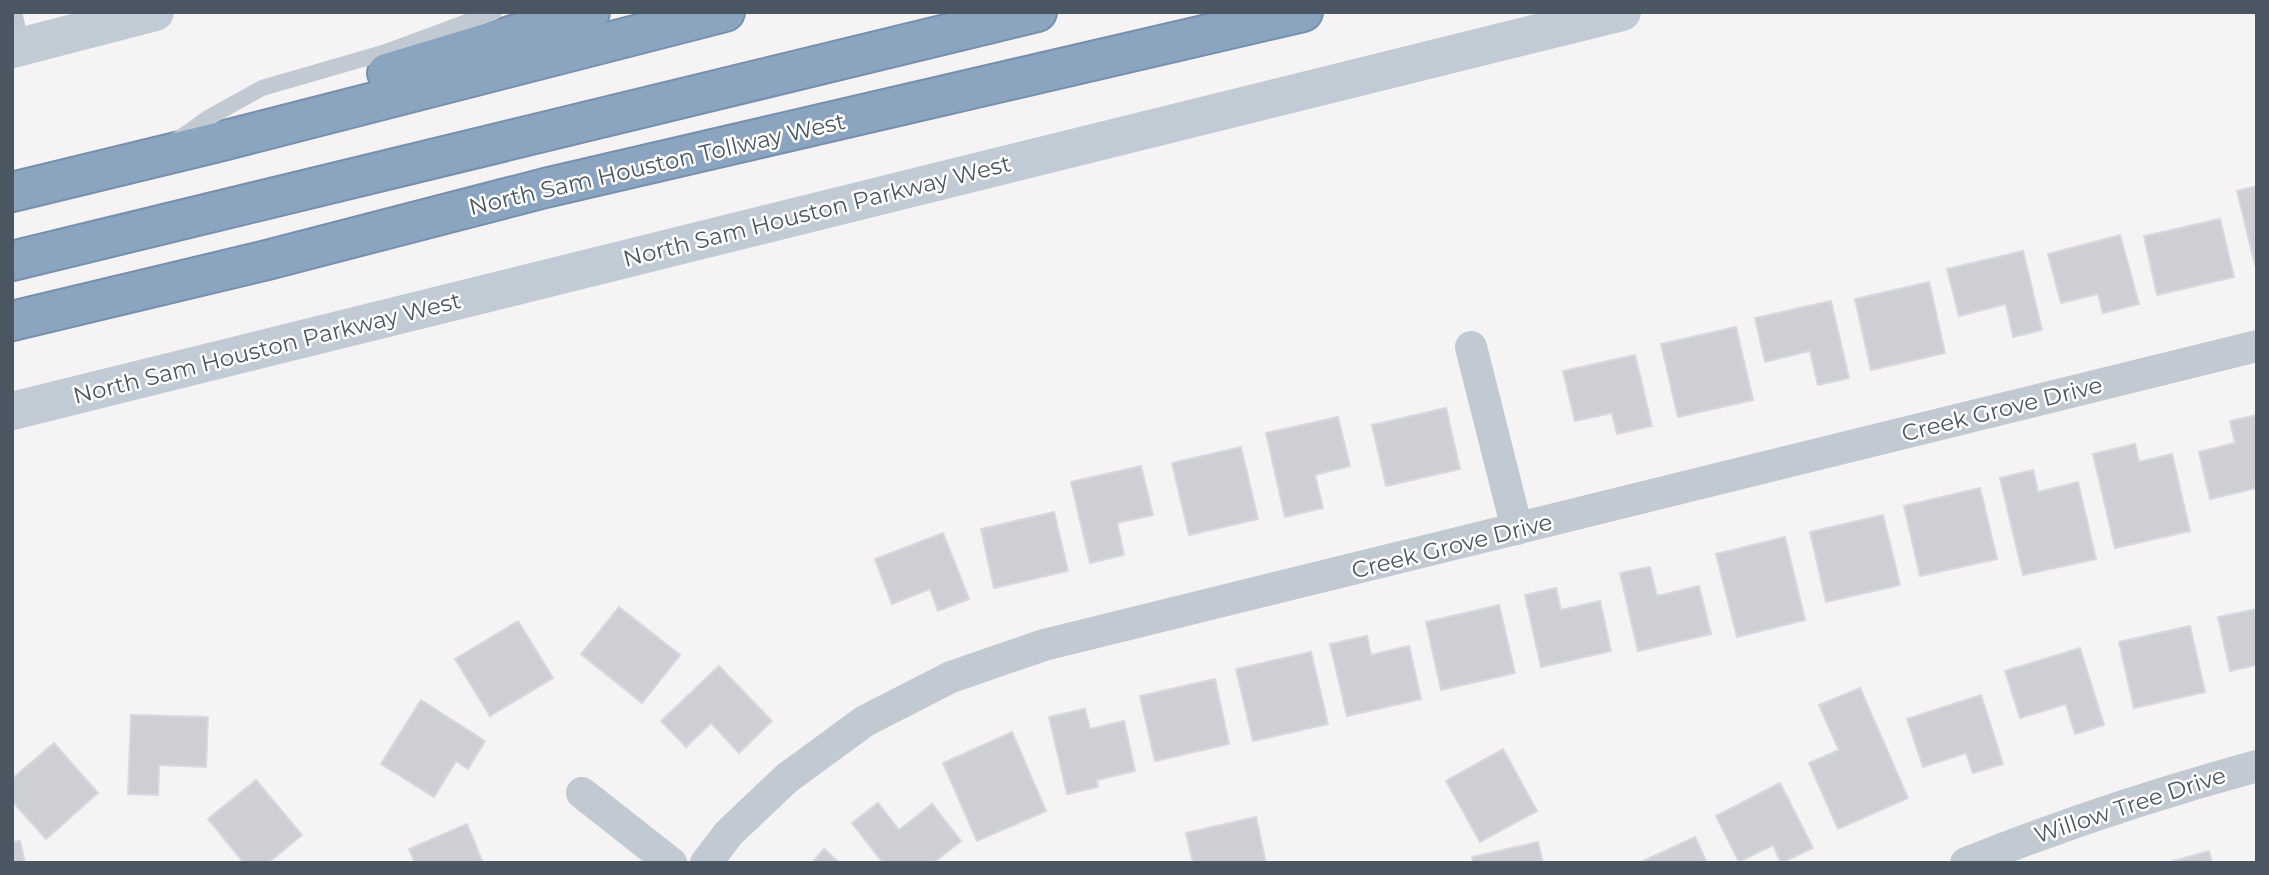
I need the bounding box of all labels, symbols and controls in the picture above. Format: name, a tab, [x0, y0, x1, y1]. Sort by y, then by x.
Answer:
street label: North Sam Houston Tollway West	[466, 107, 848, 221]
street label: North Sam Houston Parkway West	[620, 149, 1014, 273]
street label: North Sam Houston Parkway West	[70, 286, 464, 410]
street label: Creek Grove Drive	[1899, 371, 2105, 447]
street label: Creek Grove Drive	[1349, 508, 1555, 584]
street label: Willow Tree Drive	[2031, 761, 2229, 849]

